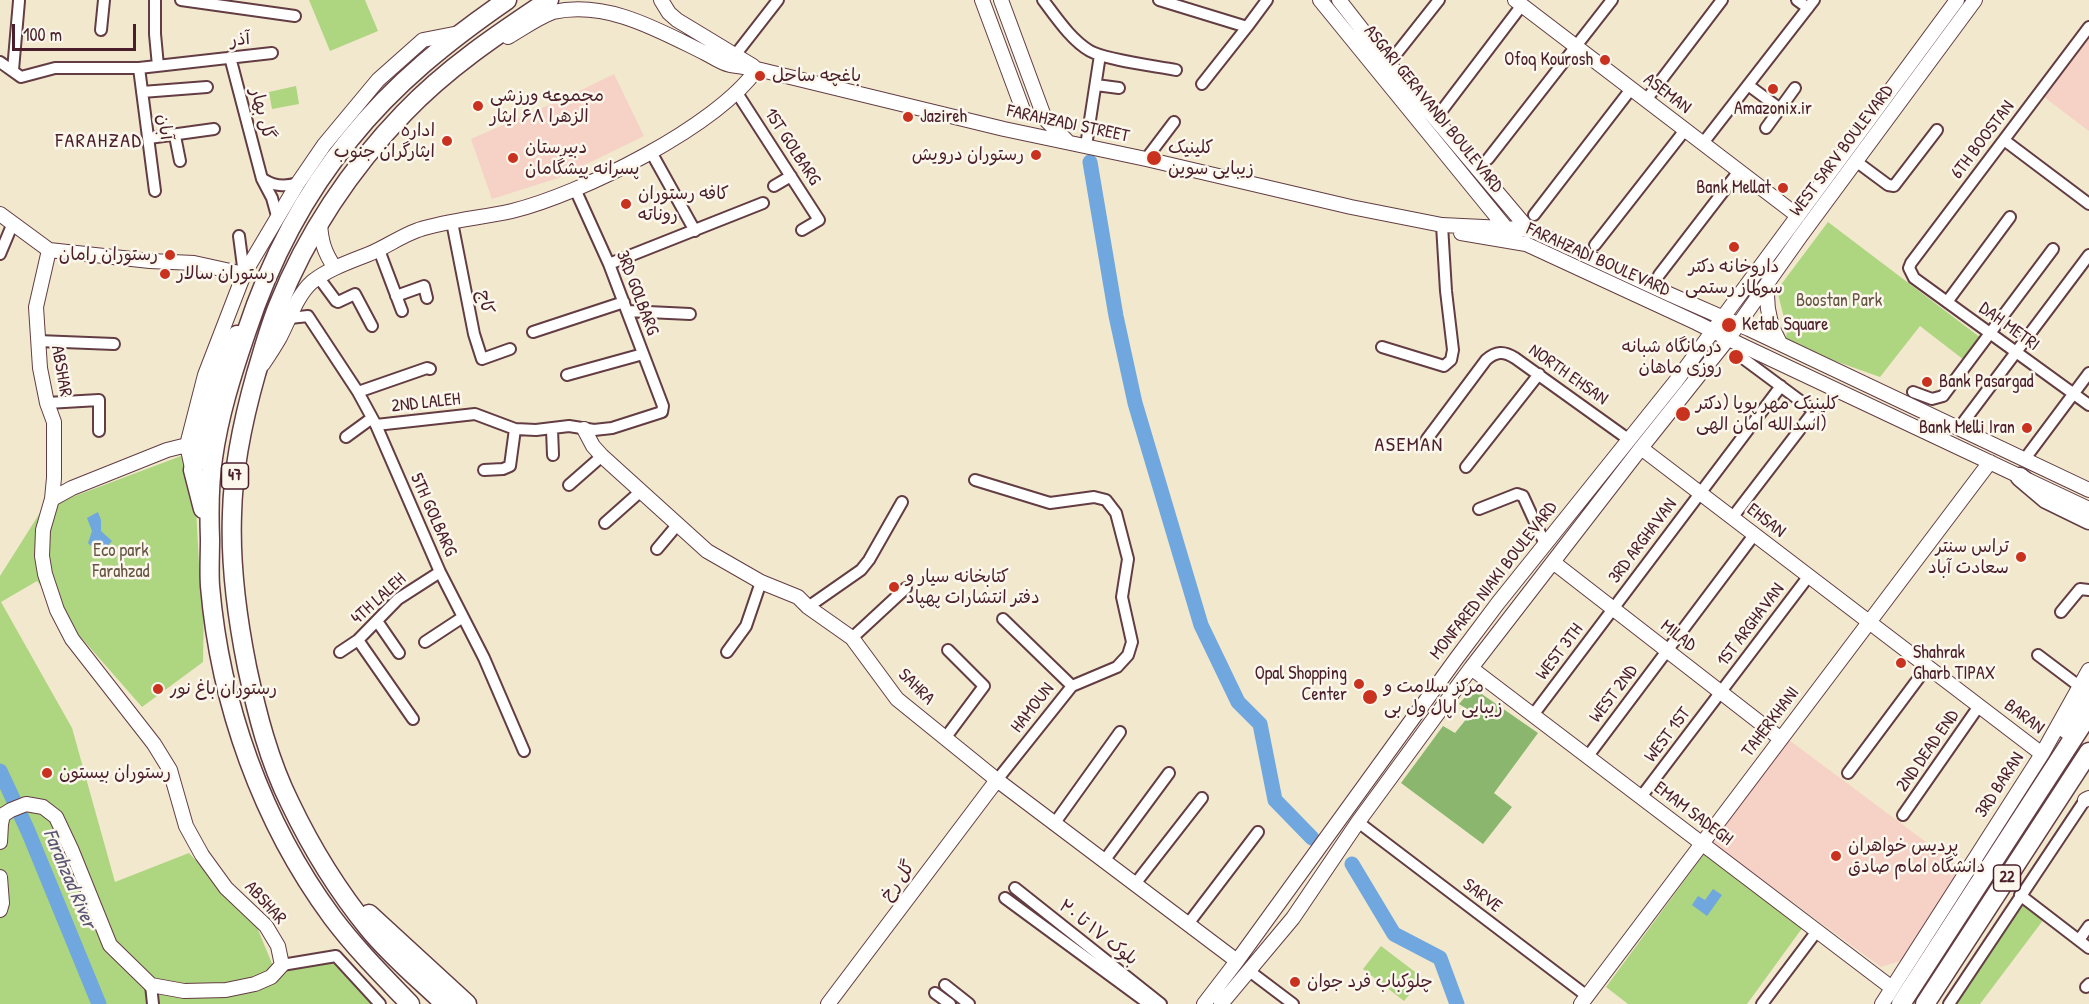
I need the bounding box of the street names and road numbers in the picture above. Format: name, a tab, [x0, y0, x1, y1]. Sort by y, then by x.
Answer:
street label: ASGARI GERAVANDI BOULEVARD	[1359, 21, 1507, 197]
street label: آذر	[229, 28, 251, 52]
street label: ASEMAN	[1639, 69, 1695, 119]
street label: WEST SARV BOULEVARD	[1786, 81, 1898, 221]
street label: گل بهار	[245, 86, 279, 142]
street label: 6TH BOOSTAN	[1947, 97, 2019, 183]
street label: FARAHZADI STREET	[1005, 100, 1131, 148]
street label: 1ST GOLBARG	[759, 104, 825, 190]
street label: آبان	[151, 113, 177, 141]
street label: FARAHZADI BOULEVARD	[1523, 219, 1673, 301]
street label: 3RD GOLBARG	[611, 248, 663, 338]
street label: کاج	[472, 288, 498, 316]
street label: DAH METRI	[1975, 298, 2043, 356]
street label: NORTH EHSAN	[1524, 340, 1612, 410]
street label: ABSHAR	[46, 344, 76, 398]
street label: 2ND LALEH	[390, 389, 462, 417]
road number: 47	[222, 463, 248, 489]
street label: 5TH GOLBARG	[405, 470, 461, 560]
street label: 3RD ARGHAVAN	[1604, 494, 1682, 588]
street label: MONFARED NIAKI BOULEVARD	[1426, 498, 1562, 664]
street label: EHSAN	[1742, 499, 1790, 543]
street label: 4TH LALEH	[347, 569, 411, 629]
street label: 1ST ARGHAVAN	[1713, 579, 1789, 671]
street label: MILAD	[1656, 615, 1700, 657]
street label: WEST 3TH	[1532, 620, 1588, 684]
street label: WEST 2ND	[1585, 661, 1643, 727]
street label: SAHRA	[893, 664, 939, 710]
street label: HAMOUN	[1007, 679, 1059, 737]
street label: TAHERKHANI	[1738, 683, 1804, 761]
street label: BARAN	[2000, 695, 2048, 739]
street label: WEST 1ST	[1640, 703, 1696, 767]
street label: 2ND DEAD END	[1892, 706, 1964, 796]
street label: 3RD BARAN	[1971, 748, 2029, 822]
street label: EMAM SADEGH	[1649, 777, 1737, 851]
street label: گل رخ	[876, 857, 920, 905]
road number: 22	[1994, 865, 2020, 891]
street label: SARVE	[1458, 874, 1506, 918]
street label: ABSHAR	[240, 877, 290, 929]
street label: بلوک ۱۷ تا ۲۰	[1054, 895, 1142, 971]

